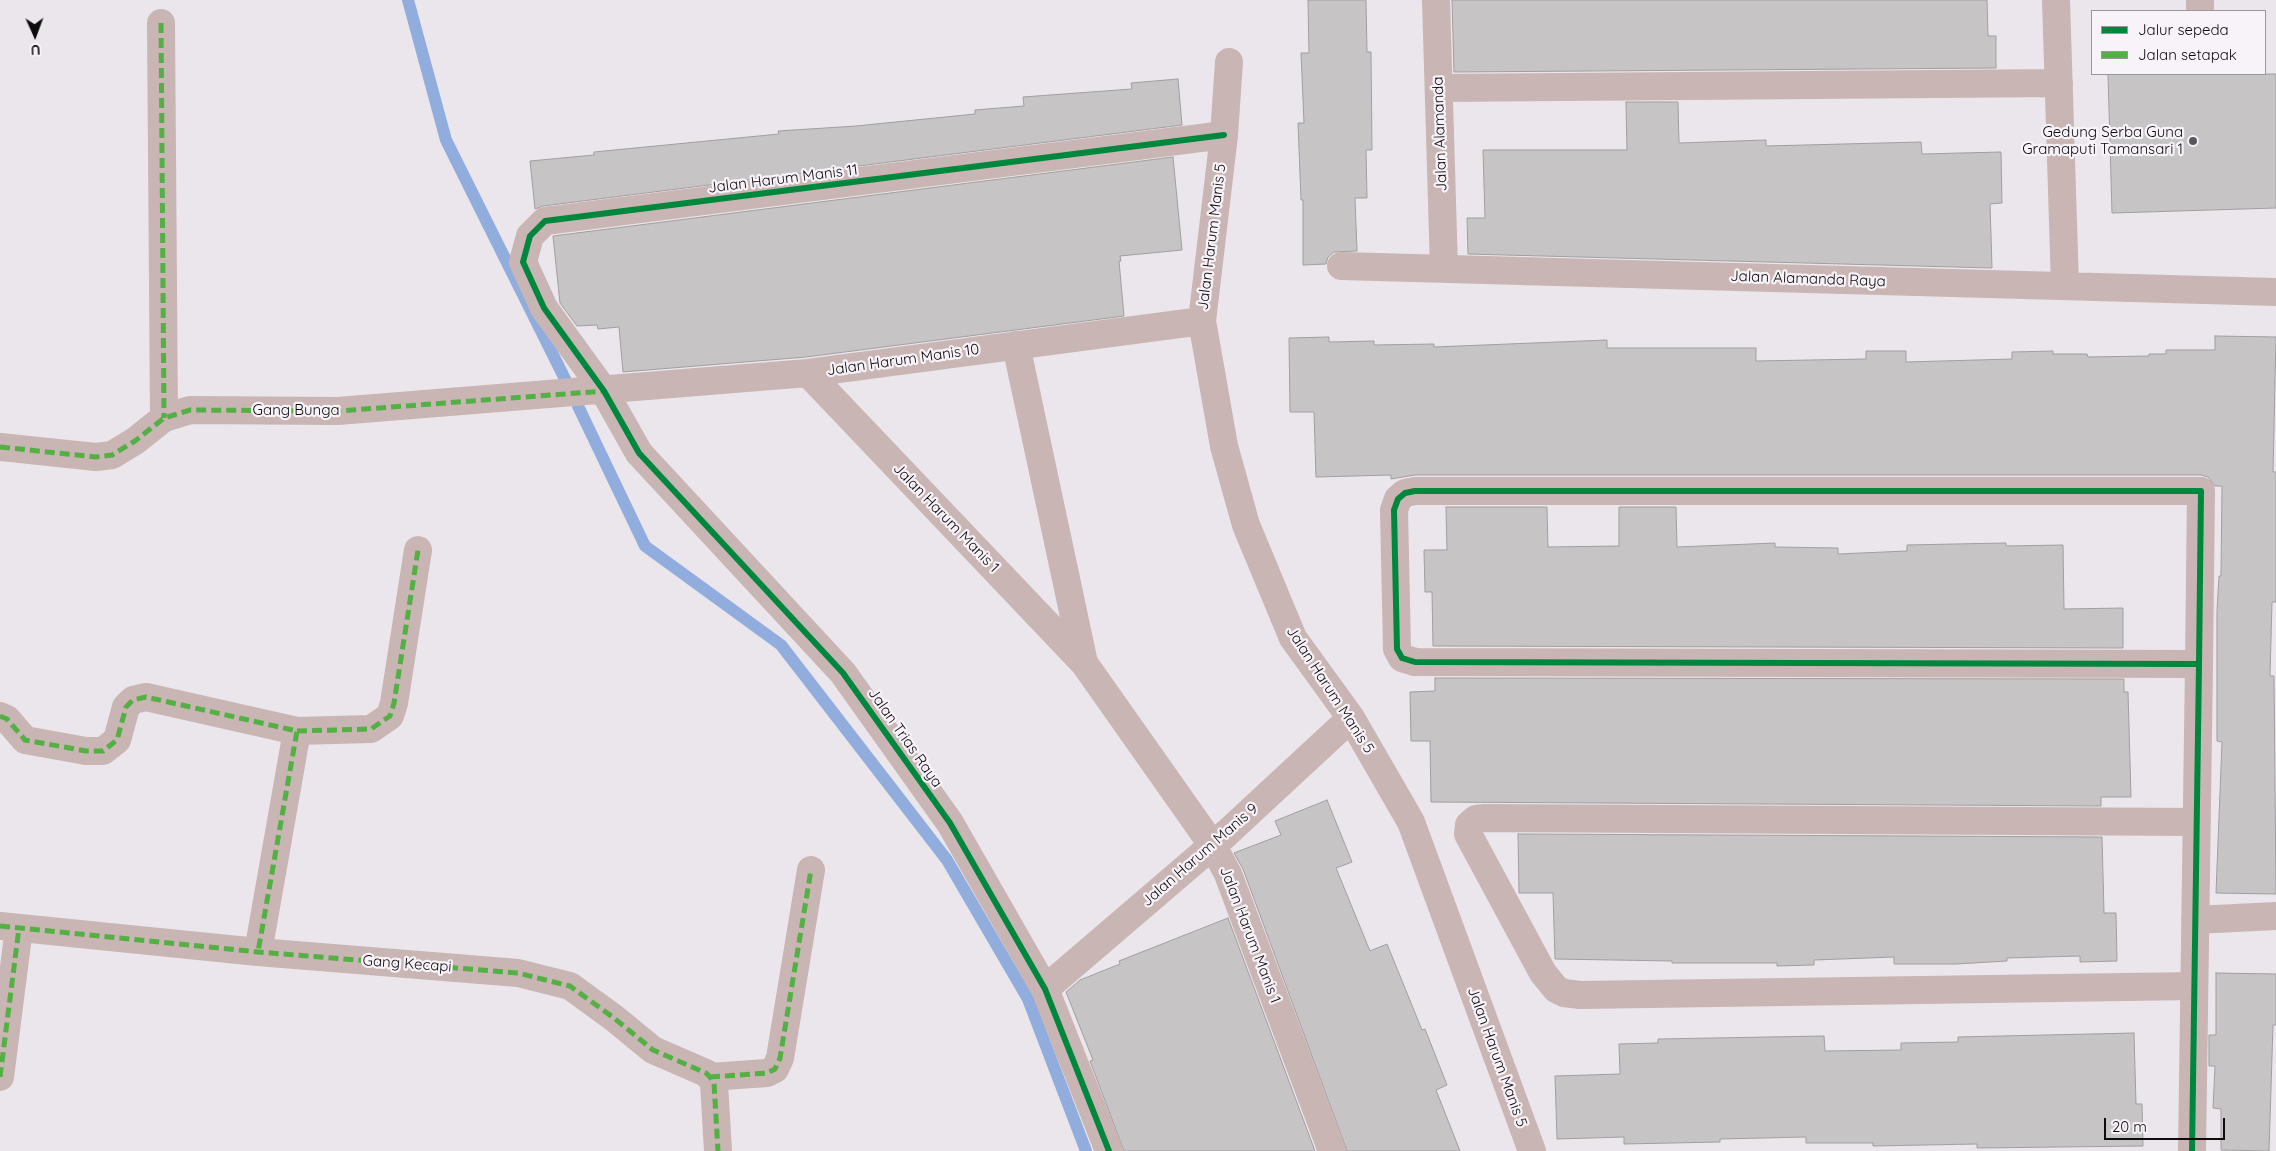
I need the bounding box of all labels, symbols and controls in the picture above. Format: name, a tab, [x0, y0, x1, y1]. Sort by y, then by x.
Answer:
north arrow	[10, 10, 60, 60]
legend	[2091, 10, 2266, 75]
text: Jalur sepeda	[2138, 20, 2229, 39]
text: U	[30, 41, 41, 59]
text: Jalan setapak	[2138, 45, 2237, 64]
street label: Jalan Alamanda	[1429, 76, 1451, 192]
place label: Gedung Serba Guna Gramaputi Tamansari 1	[2022, 123, 2183, 158]
marker: Gedung Serba Guna Gramaputi Tamansari 1	[2187, 135, 2199, 147]
street label: Jalan Harum Manis 11	[707, 161, 859, 197]
street label: Jalan Harum Manis 5	[1194, 163, 1230, 311]
street label: Jalan Alamanda Raya	[1730, 267, 1886, 291]
street label: Jalan Harum Manis 10	[826, 340, 980, 380]
street label: Gang Bunga	[252, 401, 340, 419]
street label: Jalan Harum Manis 1	[889, 460, 1003, 576]
street label: Jalan Harum Manis 5	[1282, 623, 1378, 757]
street label: Jalan Trias Raya	[864, 685, 946, 791]
street label: Jalan Harum Manis 9	[1138, 800, 1262, 910]
street label: Jalan Harum Manis 1	[1216, 864, 1284, 1006]
street label: Gang Kecapi	[362, 952, 452, 976]
street label: Jalan Harum Manis 5	[1463, 985, 1531, 1129]
scale bar	[2106, 1108, 2227, 1140]
text: 20 m	[2112, 1117, 2147, 1136]

